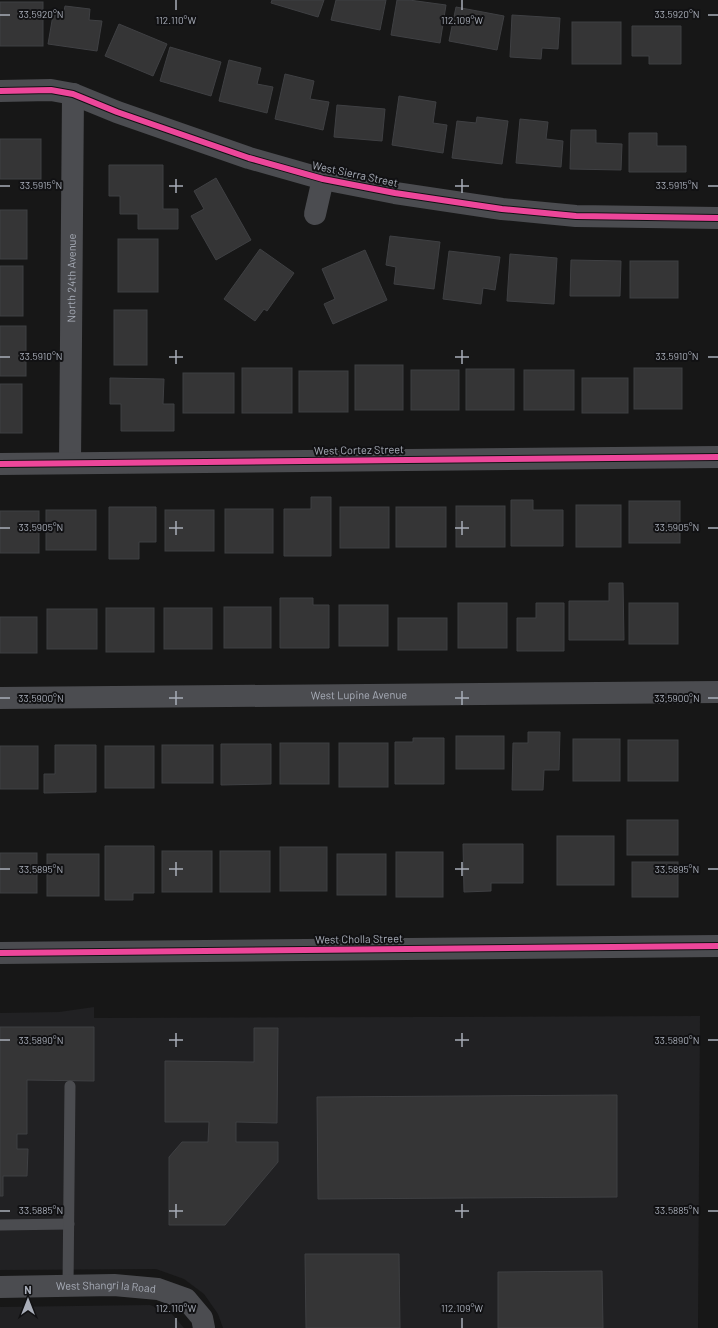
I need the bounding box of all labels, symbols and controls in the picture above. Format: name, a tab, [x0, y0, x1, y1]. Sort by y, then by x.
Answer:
text: 33.5920°N	[18, 8, 64, 20]
text: 33.5920°N	[654, 8, 700, 20]
text: 112.110°W	[156, 14, 196, 26]
text: 112.109°W	[441, 14, 483, 26]
street label: West Sierra Street	[311, 158, 399, 189]
text: 33.5915°N	[20, 179, 62, 191]
text: 33.5915°N	[656, 179, 698, 191]
street label: North 24th Avenue	[64, 233, 78, 323]
text: 33.5910°N	[20, 350, 62, 362]
text: 33.5910°N	[656, 350, 698, 362]
street label: West Cortez Street	[314, 442, 404, 457]
text: 33.5905°N	[19, 521, 63, 533]
text: 33.5905°N	[655, 521, 699, 533]
street label: West Lupine Avenue	[311, 688, 407, 701]
text: 33.5900°N	[18, 692, 64, 704]
text: 33.5900°N	[654, 692, 700, 704]
text: 33.5895°N	[19, 863, 63, 875]
text: 33.5895°N	[655, 863, 699, 875]
street label: West Cholla Street	[315, 931, 403, 946]
text: 33.5890°N	[19, 1034, 63, 1046]
text: 33.5890°N	[655, 1034, 699, 1046]
text: 33.5885°N	[19, 1204, 63, 1216]
text: 33.5885°N	[655, 1204, 699, 1216]
street label: West Shangri la Road	[56, 1278, 156, 1295]
north arrow	[8, 1280, 48, 1320]
text: N	[24, 1283, 32, 1296]
text: 112.110°W	[156, 1302, 196, 1314]
text: 112.109°W	[441, 1302, 483, 1314]

